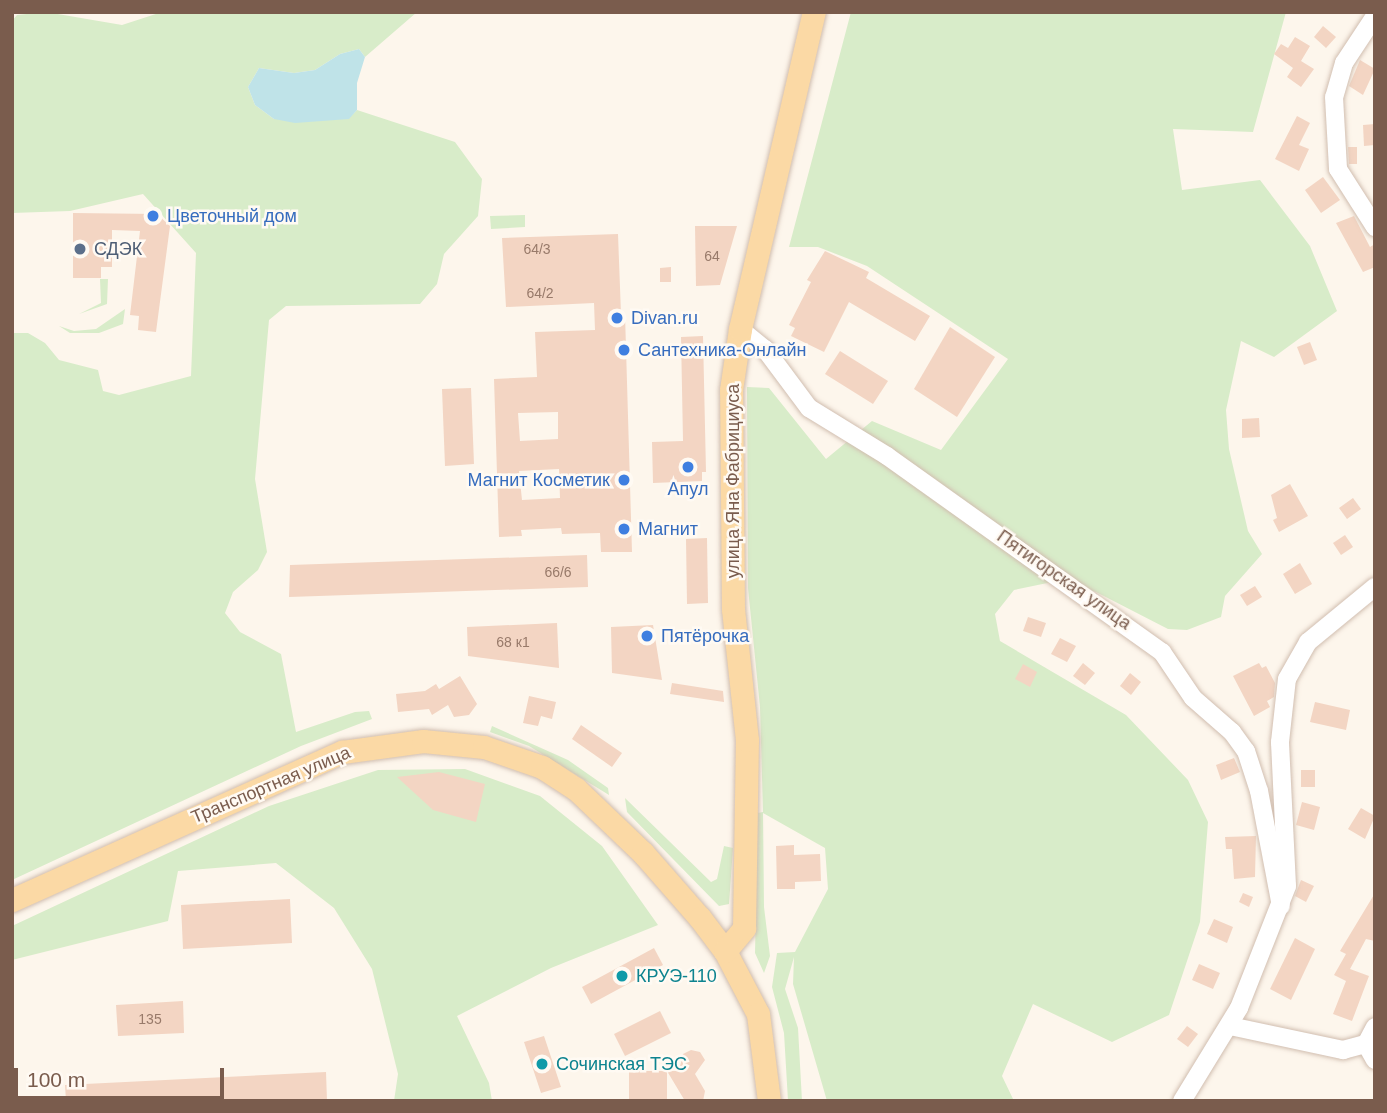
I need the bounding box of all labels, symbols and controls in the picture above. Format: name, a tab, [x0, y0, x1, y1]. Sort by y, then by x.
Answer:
place label: Цветочный дом	[167, 205, 297, 227]
marker: Цветочный дом	[145, 208, 161, 224]
place label: СДЭК	[94, 238, 142, 260]
marker: СДЭК	[72, 241, 88, 257]
house number: 64/3	[523, 241, 551, 257]
house number: 64	[704, 248, 720, 264]
house number: 64/2	[526, 285, 554, 301]
place label: Divan.ru	[631, 307, 698, 329]
marker: Divan.ru	[609, 310, 625, 326]
place label: Сантехника-Онлайн	[638, 339, 807, 361]
marker: Сантехника-Онлайн	[616, 342, 632, 358]
street label: улица Яна Фабрициуса	[722, 384, 744, 578]
marker: Апул	[680, 459, 696, 475]
place label: Магнит Косметик	[468, 469, 610, 491]
marker: Магнит Косметик	[616, 472, 632, 488]
place label: Апул	[668, 478, 708, 500]
place label: Магнит	[638, 518, 698, 540]
marker: Магнит	[616, 521, 632, 537]
street label: Пятигорская улица	[993, 526, 1135, 634]
house number: 66/6	[544, 564, 572, 580]
place label: Пятёрочка	[661, 625, 749, 647]
marker: Пятёрочка	[639, 628, 655, 644]
house number: 68 к1	[496, 634, 530, 650]
street label: Транспортная улица	[188, 742, 354, 828]
place label: КРУЭ-110	[636, 965, 717, 987]
marker: КРУЭ-110	[614, 968, 630, 984]
house number: 135	[138, 1011, 162, 1027]
place label: Сочинская ТЭС	[556, 1053, 687, 1075]
scale bar	[18, 1054, 228, 1098]
marker: Сочинская ТЭС	[534, 1056, 550, 1072]
text: 100 m	[27, 1068, 85, 1091]

